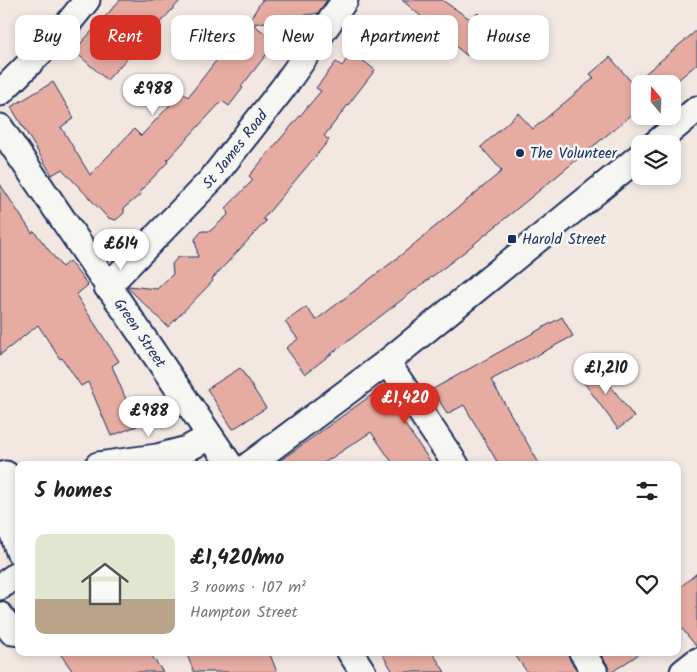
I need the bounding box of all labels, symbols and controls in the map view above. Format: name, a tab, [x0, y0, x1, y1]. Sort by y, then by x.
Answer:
chip: Buy	[15, 15, 80, 60]
chip: Rent	[90, 15, 161, 60]
chip: Filters	[171, 15, 254, 60]
chip: New	[264, 15, 332, 60]
chip: Apartment	[342, 15, 458, 60]
chip: House	[468, 15, 549, 60]
pin: £988	[123, 74, 183, 116]
north arrow	[631, 75, 681, 125]
map controls	[631, 75, 681, 185]
text: £988	[134, 77, 172, 102]
street label: St James Road	[197, 105, 275, 195]
button: layers	[631, 135, 681, 185]
place label: The Volunteer	[530, 142, 618, 166]
marker: The Volunteer	[514, 147, 526, 159]
pin: £614	[91, 228, 151, 271]
place label: Harold Street	[522, 228, 606, 252]
text: £614	[104, 232, 138, 257]
marker: Harold Street	[506, 233, 518, 245]
street label: Green Street	[107, 294, 172, 373]
pin: £1,210	[565, 352, 647, 395]
text: £1,210	[584, 356, 628, 381]
pin: £1,420	[364, 382, 446, 425]
text: £1,420	[382, 386, 429, 411]
pin: £988	[119, 396, 179, 438]
text: £988	[130, 399, 168, 424]
text: 5 homes	[35, 475, 112, 508]
icon: filters	[633, 477, 661, 505]
text: £1,420/mo	[190, 542, 284, 575]
icon: home	[75, 554, 135, 614]
icon: heart	[633, 570, 661, 598]
text: 3 rooms · 107 m²	[190, 575, 306, 600]
text: Hampton Street	[190, 600, 298, 625]

